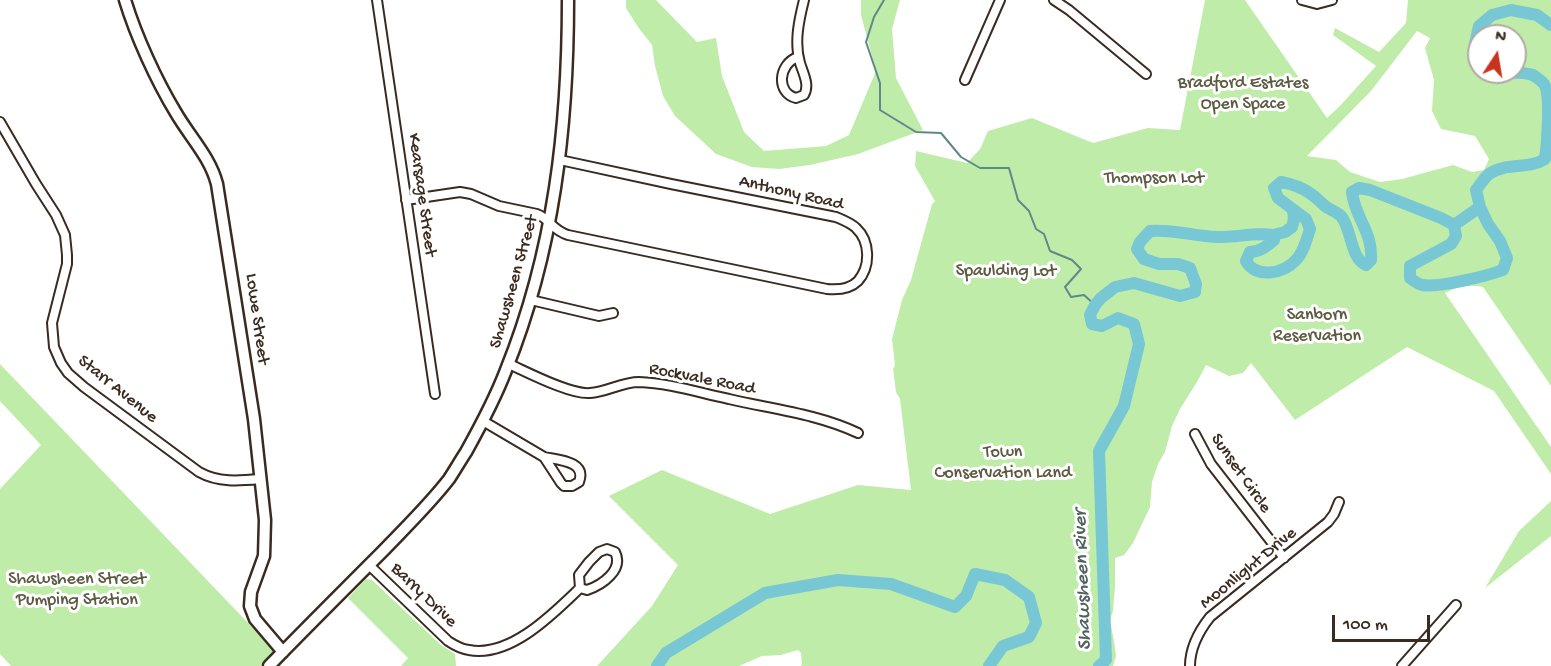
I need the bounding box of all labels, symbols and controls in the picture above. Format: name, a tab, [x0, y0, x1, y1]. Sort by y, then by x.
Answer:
north arrow	[1467, 24, 1527, 84]
text: N	[1493, 27, 1508, 48]
park label: Bradford Estates Open Space	[1178, 73, 1308, 116]
street label: Kearsage Street	[402, 132, 440, 258]
park label: Thompson Lot	[1104, 168, 1204, 190]
street label: Anthony Road	[737, 171, 845, 217]
street label: Shawsheen Street	[486, 213, 544, 351]
park label: Spaulding Lot	[956, 261, 1056, 283]
street label: Lowe Street	[239, 272, 273, 366]
park label: Sanborn Reservation	[1273, 305, 1361, 348]
street label: Starr Avenue	[73, 351, 161, 429]
street label: Rockvale Road	[647, 359, 757, 401]
street label: Sunset Circle	[1205, 430, 1275, 518]
park label: Town Conservation Land	[935, 442, 1071, 484]
water label: Shawsheen River	[1070, 509, 1098, 651]
street label: Moonlight Drive	[1196, 523, 1302, 615]
street label: Barry Drive	[385, 559, 461, 633]
park label: Shawsheen Street Pumping Station	[8, 569, 146, 612]
scale bar	[1335, 603, 1432, 641]
text: 100 m	[1343, 615, 1388, 636]

